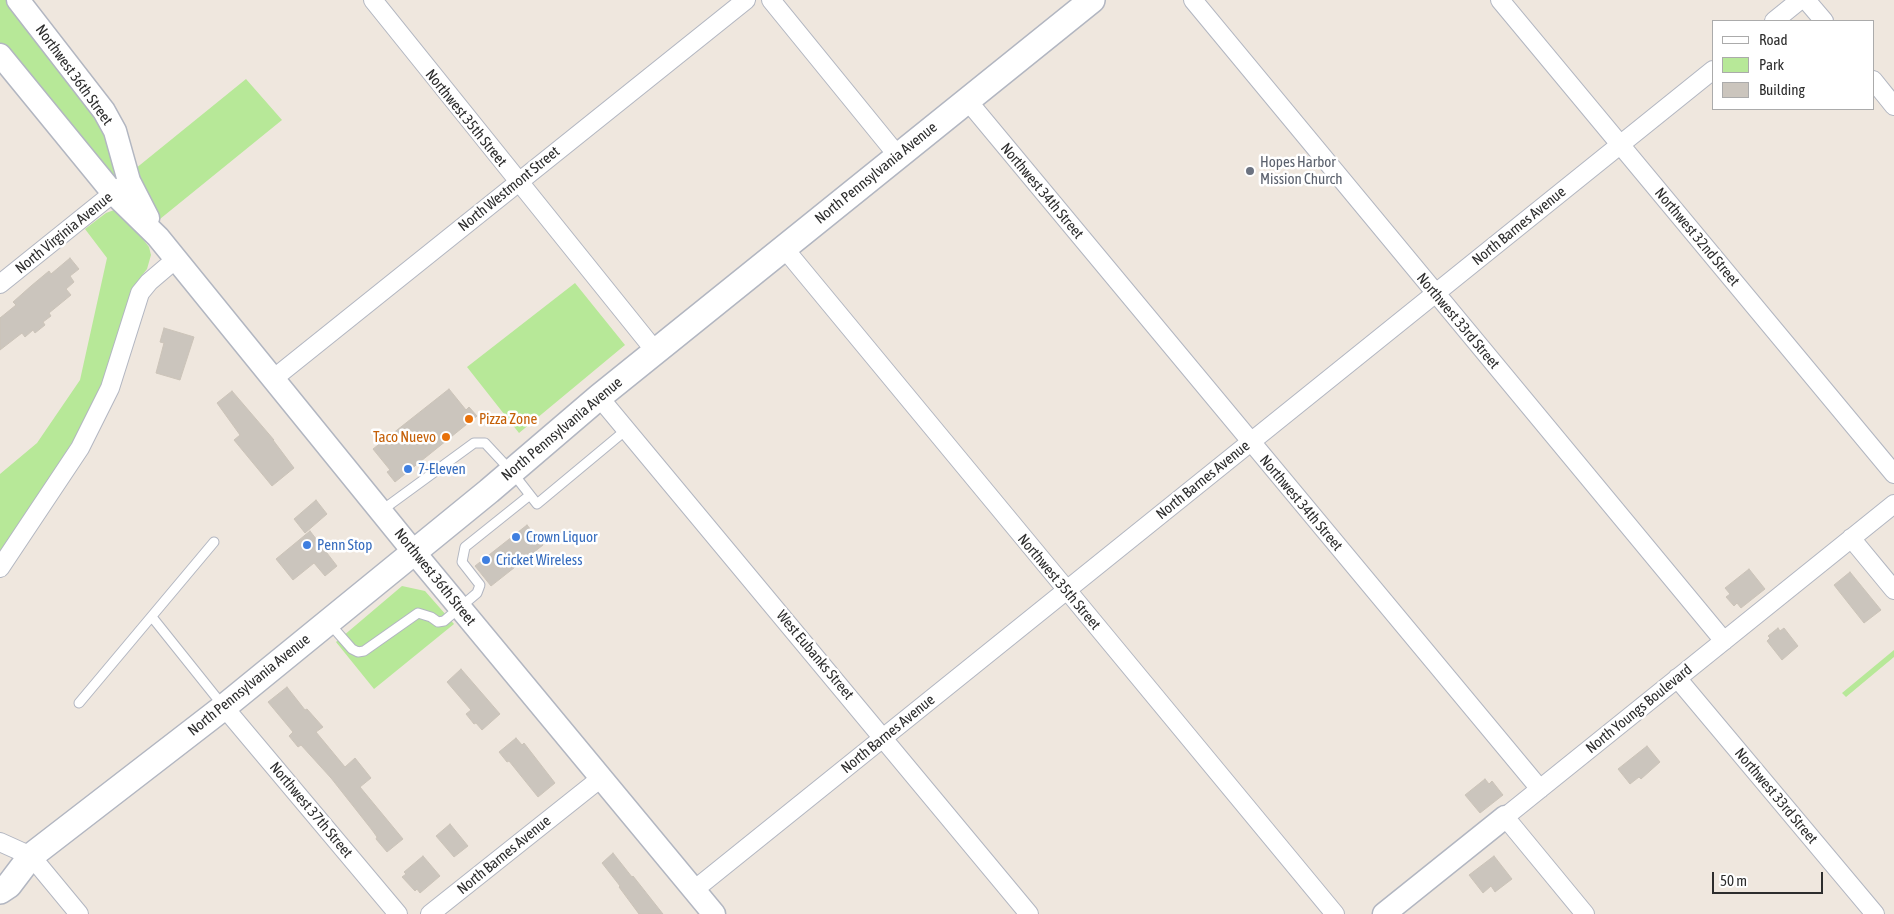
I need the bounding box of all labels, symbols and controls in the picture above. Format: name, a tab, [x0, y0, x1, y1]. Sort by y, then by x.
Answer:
legend	[1712, 20, 1874, 110]
street label: Northwest 36th Street	[32, 21, 116, 129]
text: Road	[1759, 31, 1788, 48]
text: Park	[1759, 56, 1784, 73]
street label: Northwest 35th Street	[421, 66, 511, 170]
text: Building	[1759, 81, 1805, 98]
street label: North Pennsylvania Avenue	[811, 118, 941, 228]
street label: Northwest 34th Street	[997, 139, 1087, 243]
street label: North Westmont Street	[455, 143, 563, 235]
place label: Hopes Harbor Mission Church	[1260, 153, 1342, 188]
marker: Hopes Harbor Mission Church	[1244, 165, 1256, 177]
street label: North Barnes Avenue	[1469, 183, 1569, 269]
street label: Northwest 32nd Street	[1651, 184, 1743, 290]
street label: North Virginia Avenue	[12, 188, 116, 278]
street label: Northwest 33rd Street	[1413, 269, 1503, 373]
street label: North Pennsylvania Avenue	[498, 373, 626, 485]
place label: Pizza Zone	[479, 410, 537, 428]
marker: Pizza Zone	[463, 413, 475, 425]
place label: Taco Nuevo	[373, 428, 436, 446]
marker: Taco Nuevo	[440, 431, 452, 443]
street label: North Barnes Avenue	[1153, 437, 1253, 523]
street label: Northwest 34th Street	[1256, 451, 1346, 555]
place label: 7-Eleven	[418, 460, 466, 478]
marker: 7-Eleven	[402, 463, 414, 475]
street label: Northwest 36th Street	[390, 525, 480, 629]
place label: Crown Liquor	[526, 528, 597, 546]
street label: Northwest 35th Street	[1014, 530, 1104, 634]
marker: Crown Liquor	[510, 531, 522, 543]
place label: Penn Stop	[317, 536, 372, 554]
marker: Penn Stop	[301, 539, 313, 551]
place label: Cricket Wireless	[496, 551, 582, 569]
marker: Cricket Wireless	[480, 554, 492, 566]
street label: West Eubanks Street	[773, 607, 857, 703]
street label: North Pennsylvania Avenue	[184, 630, 314, 740]
street label: North Youngs Boulevard	[1582, 661, 1696, 757]
street label: North Barnes Avenue	[838, 691, 938, 777]
street label: Northwest 33rd Street	[1731, 744, 1821, 848]
street label: Northwest 37th Street	[266, 758, 356, 862]
street label: North Barnes Avenue	[454, 812, 554, 898]
scale bar	[1714, 862, 1825, 894]
text: 50 m	[1720, 872, 1747, 889]

